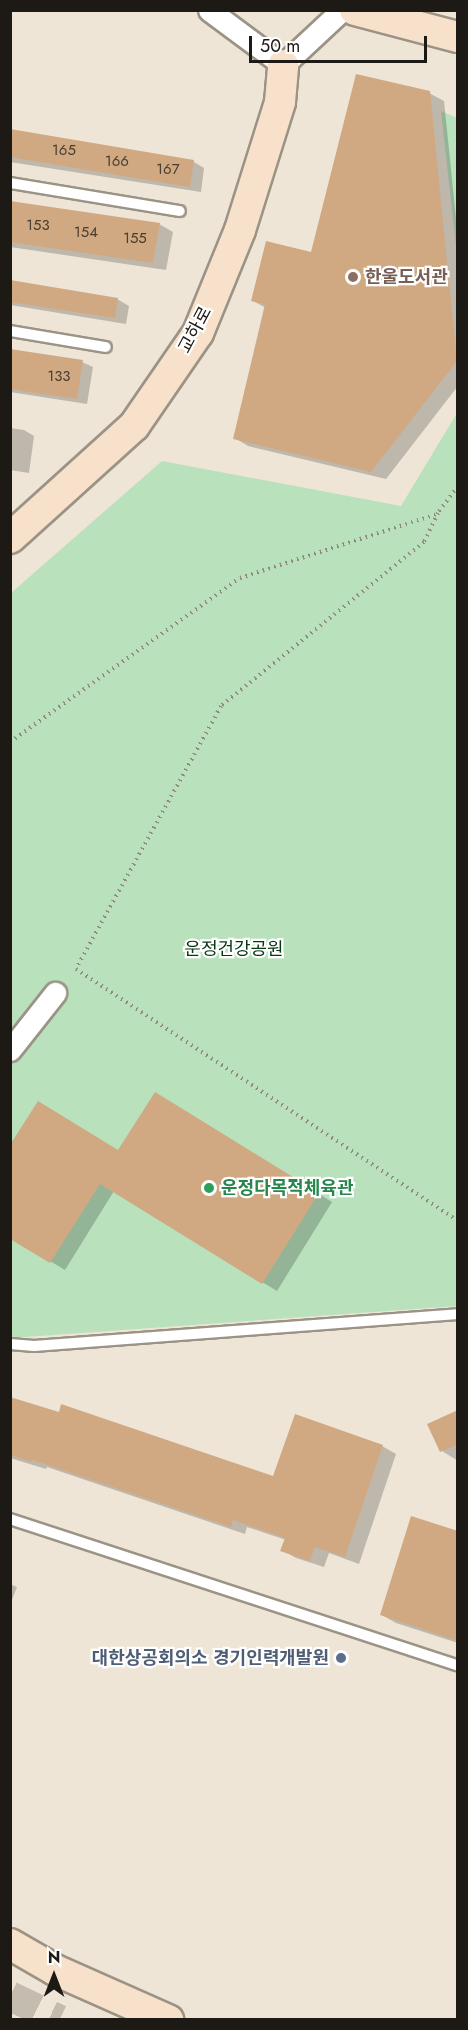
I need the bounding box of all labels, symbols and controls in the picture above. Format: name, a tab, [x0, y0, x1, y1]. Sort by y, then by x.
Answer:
scale bar	[252, 24, 430, 62]
text: 50 m	[260, 33, 300, 59]
house number: 165	[52, 142, 76, 160]
house number: 166	[105, 153, 129, 171]
house number: 167	[156, 161, 180, 179]
house number: 153	[26, 217, 50, 235]
house number: 154	[74, 224, 98, 242]
house number: 155	[123, 230, 147, 248]
place label: 한울도서관	[365, 266, 448, 288]
marker: 한울도서관	[346, 270, 360, 284]
street label: 교하로	[174, 303, 216, 357]
house number: 133	[47, 368, 71, 386]
park label: 운정건강공원	[184, 938, 284, 960]
place label: 운정다목적체육관	[221, 1177, 353, 1199]
marker: 운정다목적체육관	[202, 1181, 216, 1195]
place label: 대한상공회의소 경기인력개발원	[92, 1647, 329, 1669]
marker: 대한상공회의소 경기인력개발원	[334, 1651, 348, 1665]
north arrow	[24, 1946, 84, 2006]
text: N	[48, 1946, 60, 1969]

